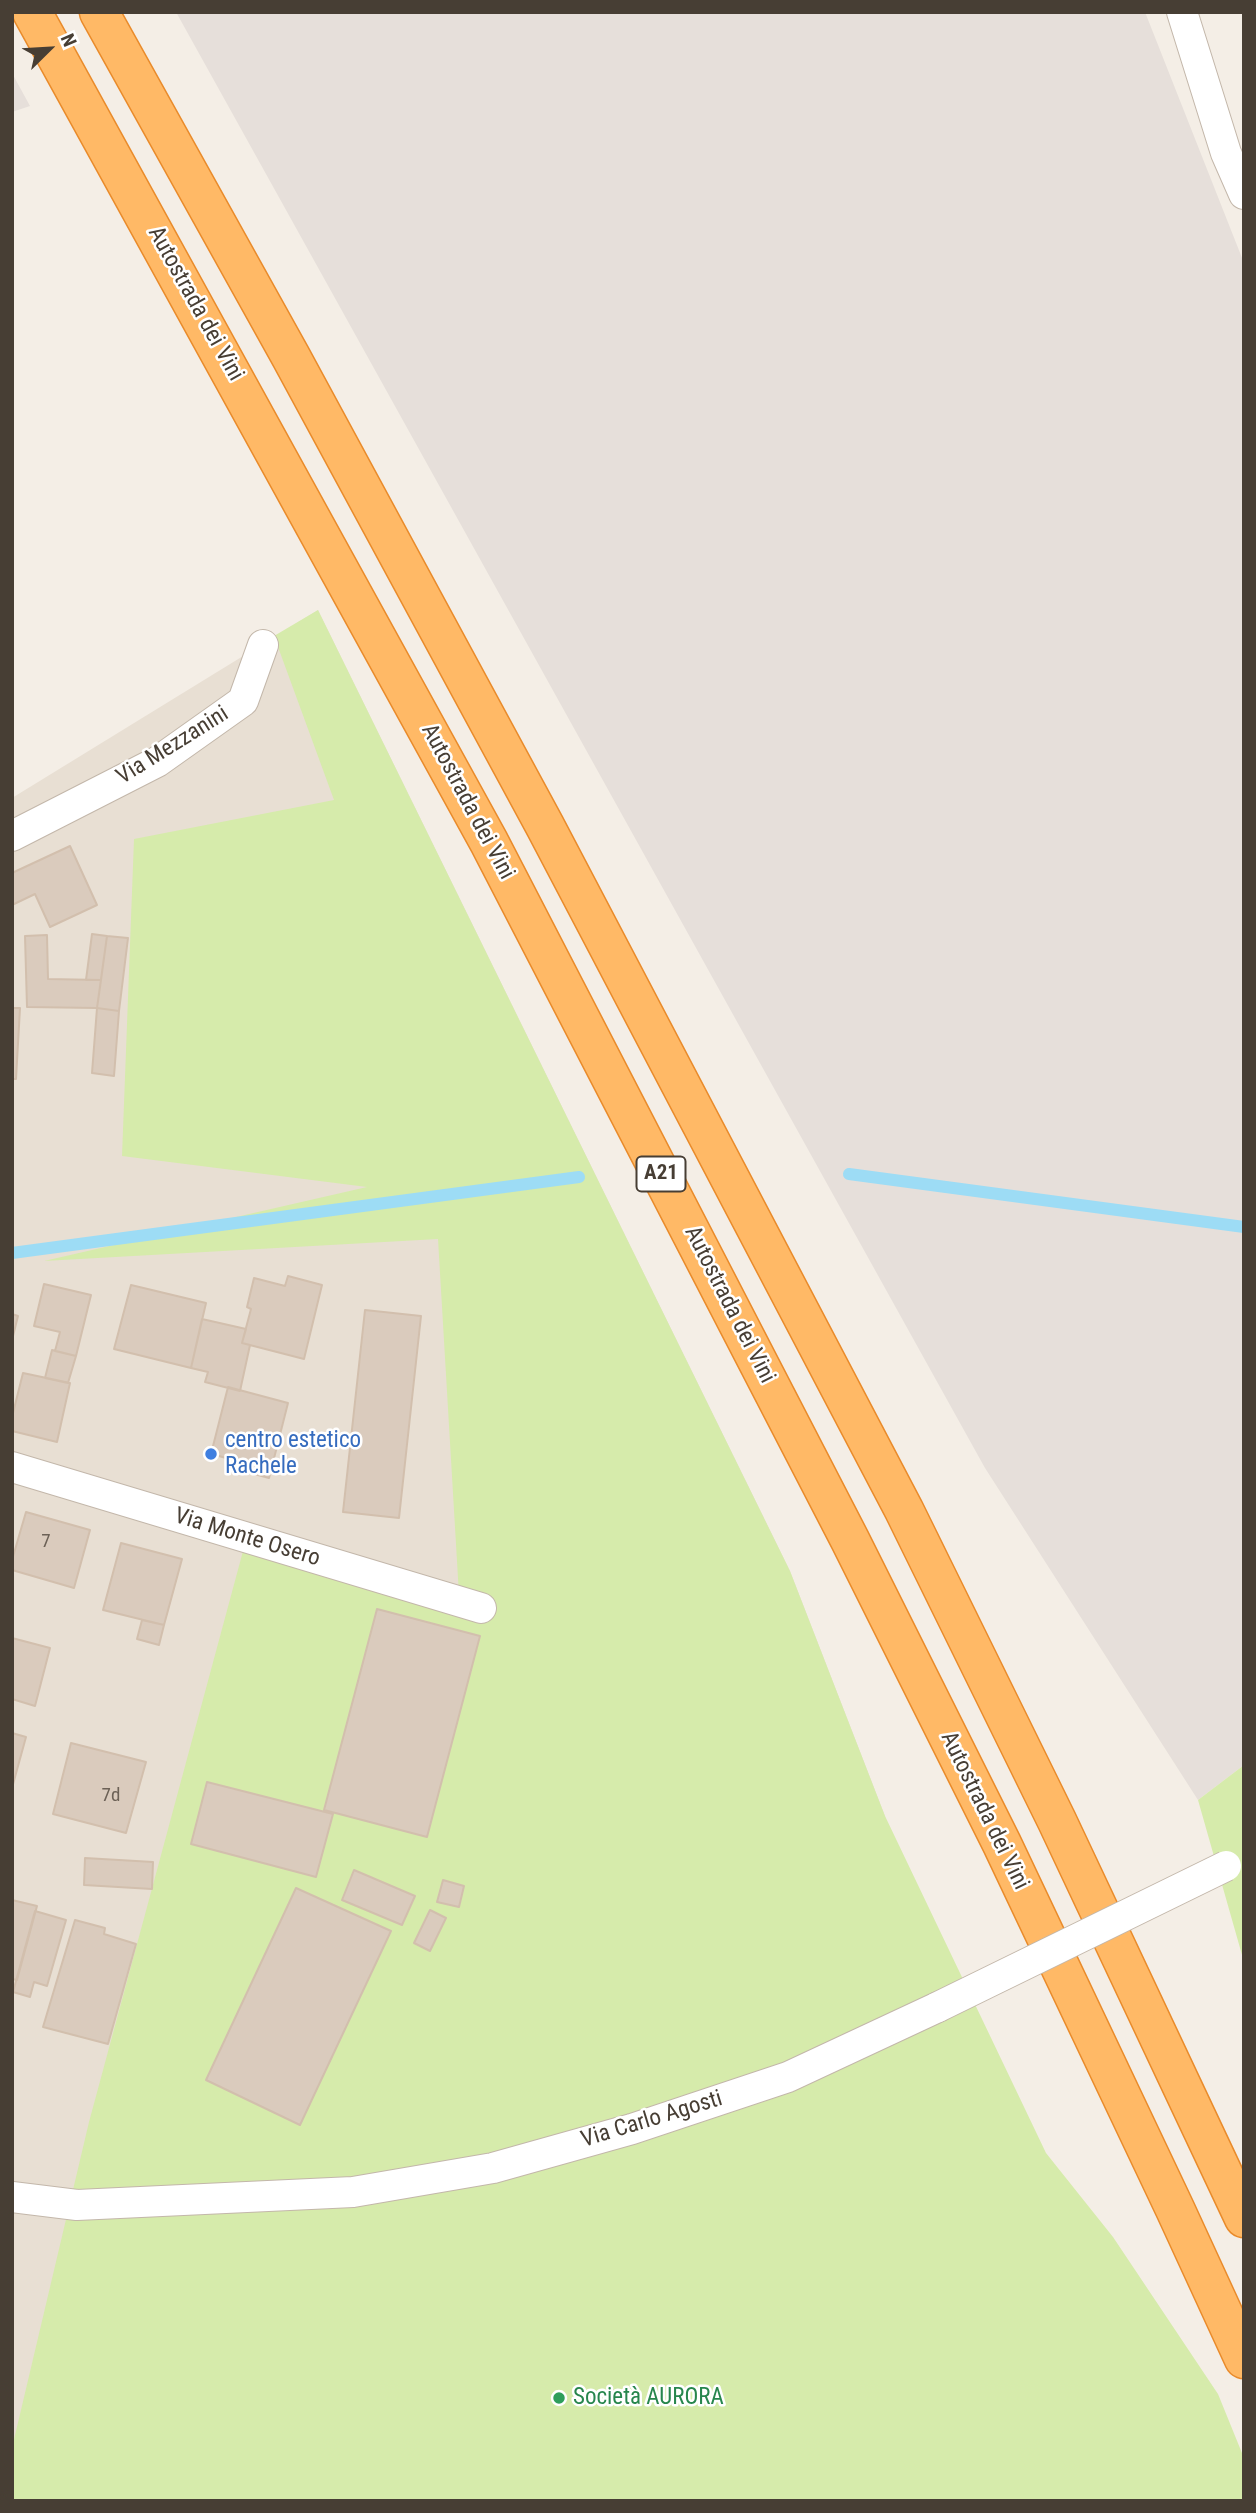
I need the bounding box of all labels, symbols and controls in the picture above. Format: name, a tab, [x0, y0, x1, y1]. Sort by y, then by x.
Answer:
north arrow	[14, 14, 84, 84]
text: N	[56, 30, 82, 50]
street label: Autostrada dei Vini	[141, 222, 249, 386]
street label: Via Mezzanini	[112, 701, 234, 791]
street label: Autostrada dei Vini	[414, 719, 520, 885]
road number: A21	[636, 1156, 686, 1192]
street label: Autostrada dei Vini	[678, 1222, 780, 1388]
place label: centro estetico Rachele	[225, 1427, 361, 1481]
marker: centro estetico Rachele	[203, 1446, 219, 1462]
street label: Via Monte Osero	[171, 1503, 323, 1573]
house number: 7	[41, 1531, 51, 1553]
street label: Autostrada dei Vini	[934, 1728, 1034, 1894]
house number: 7d	[102, 1785, 120, 1807]
street label: Via Carlo Agosti	[578, 2085, 726, 2155]
place label: Società AURORA	[573, 2384, 724, 2412]
marker: Società AURORA	[551, 2390, 567, 2406]

